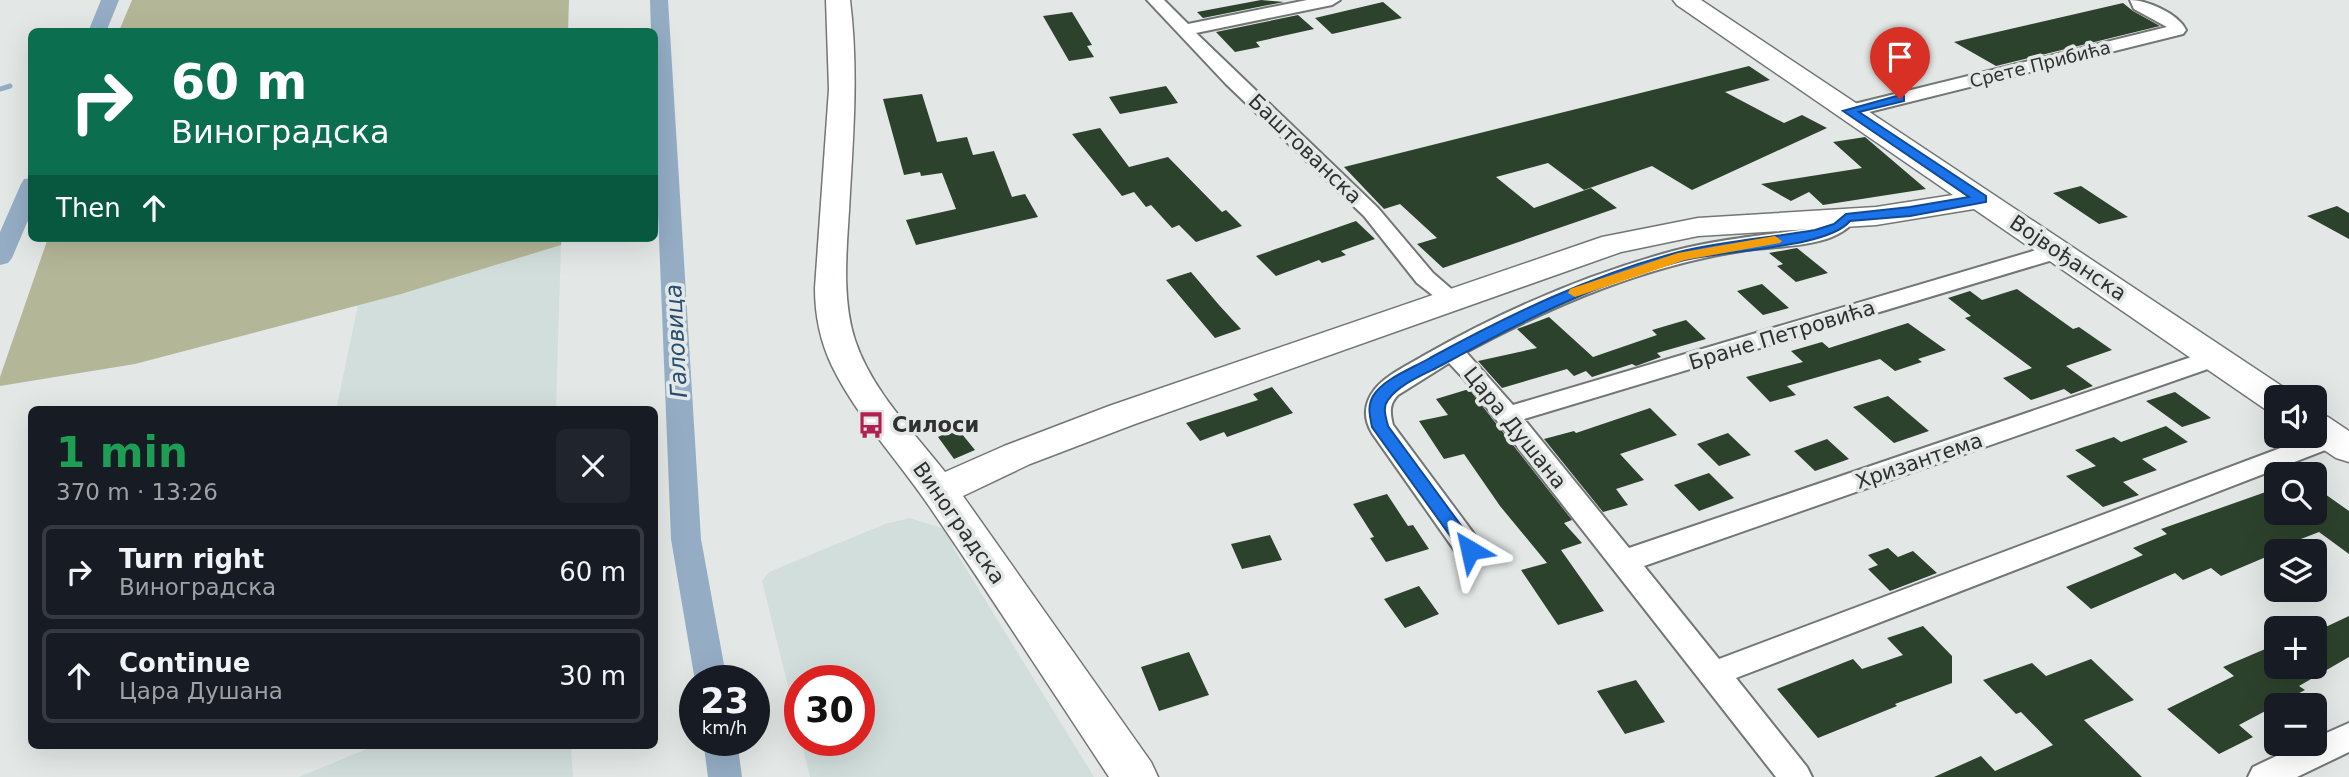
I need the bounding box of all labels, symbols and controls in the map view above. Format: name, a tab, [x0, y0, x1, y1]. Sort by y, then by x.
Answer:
pin	[1870, 27, 1930, 99]
street label: Срете Прибића	[1967, 36, 2113, 92]
icon: arrive	[1881, 38, 1919, 76]
text: 60 m	[171, 54, 307, 111]
icon: right	[56, 56, 147, 147]
street label: Баштованска	[1244, 89, 1366, 209]
text: Виноградска	[171, 113, 390, 151]
icon: ahead	[135, 189, 173, 227]
text: Then	[56, 193, 121, 223]
street label: Војвођанска	[2005, 210, 2131, 306]
water label: Галовица	[660, 283, 692, 399]
street label: Бране Петровића	[1686, 295, 1878, 375]
street label: Цара Душана	[1459, 362, 1571, 494]
map controls	[2264, 385, 2327, 756]
button: sound	[2264, 385, 2327, 448]
bus stop icon: Силоси	[856, 410, 886, 440]
place label: Силоси	[892, 413, 979, 437]
text: 1 min	[56, 428, 188, 477]
street label: Хризантема	[1852, 428, 1986, 494]
button: close	[556, 429, 630, 503]
street label: Виноградска	[908, 457, 1010, 589]
button: search	[2264, 462, 2327, 525]
text: 370 m · 13:26	[56, 479, 218, 505]
position arrow	[1433, 513, 1507, 587]
button: layers	[2264, 539, 2327, 602]
text: Turn right	[119, 544, 264, 574]
icon: right	[60, 553, 98, 591]
text: 60 m	[559, 557, 626, 587]
text: Виноградска	[119, 574, 276, 600]
button: +	[2264, 616, 2327, 679]
text: Continue	[119, 648, 250, 678]
icon: ahead	[60, 657, 98, 695]
text: 30 m	[559, 661, 626, 691]
speed limit sign: 30	[784, 665, 875, 756]
text: Цара Душана	[119, 678, 283, 704]
text: 23	[700, 681, 749, 721]
button: −	[2264, 693, 2327, 756]
text: km/h	[702, 717, 747, 738]

